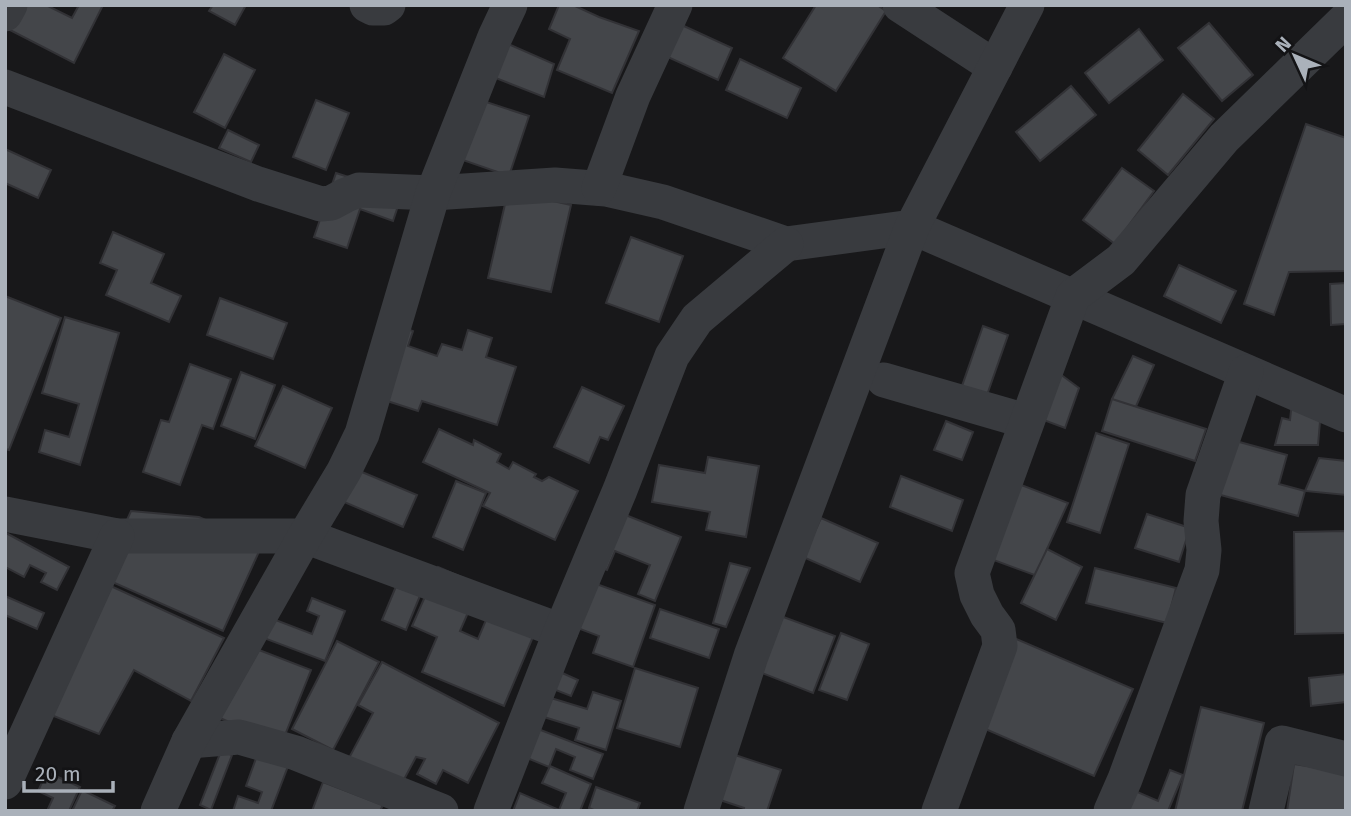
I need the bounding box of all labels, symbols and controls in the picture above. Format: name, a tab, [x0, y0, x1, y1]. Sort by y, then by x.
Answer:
north arrow	[1260, 21, 1330, 91]
text: N	[1270, 32, 1296, 57]
scale bar	[24, 750, 114, 794]
text: 20 m	[35, 761, 81, 787]

